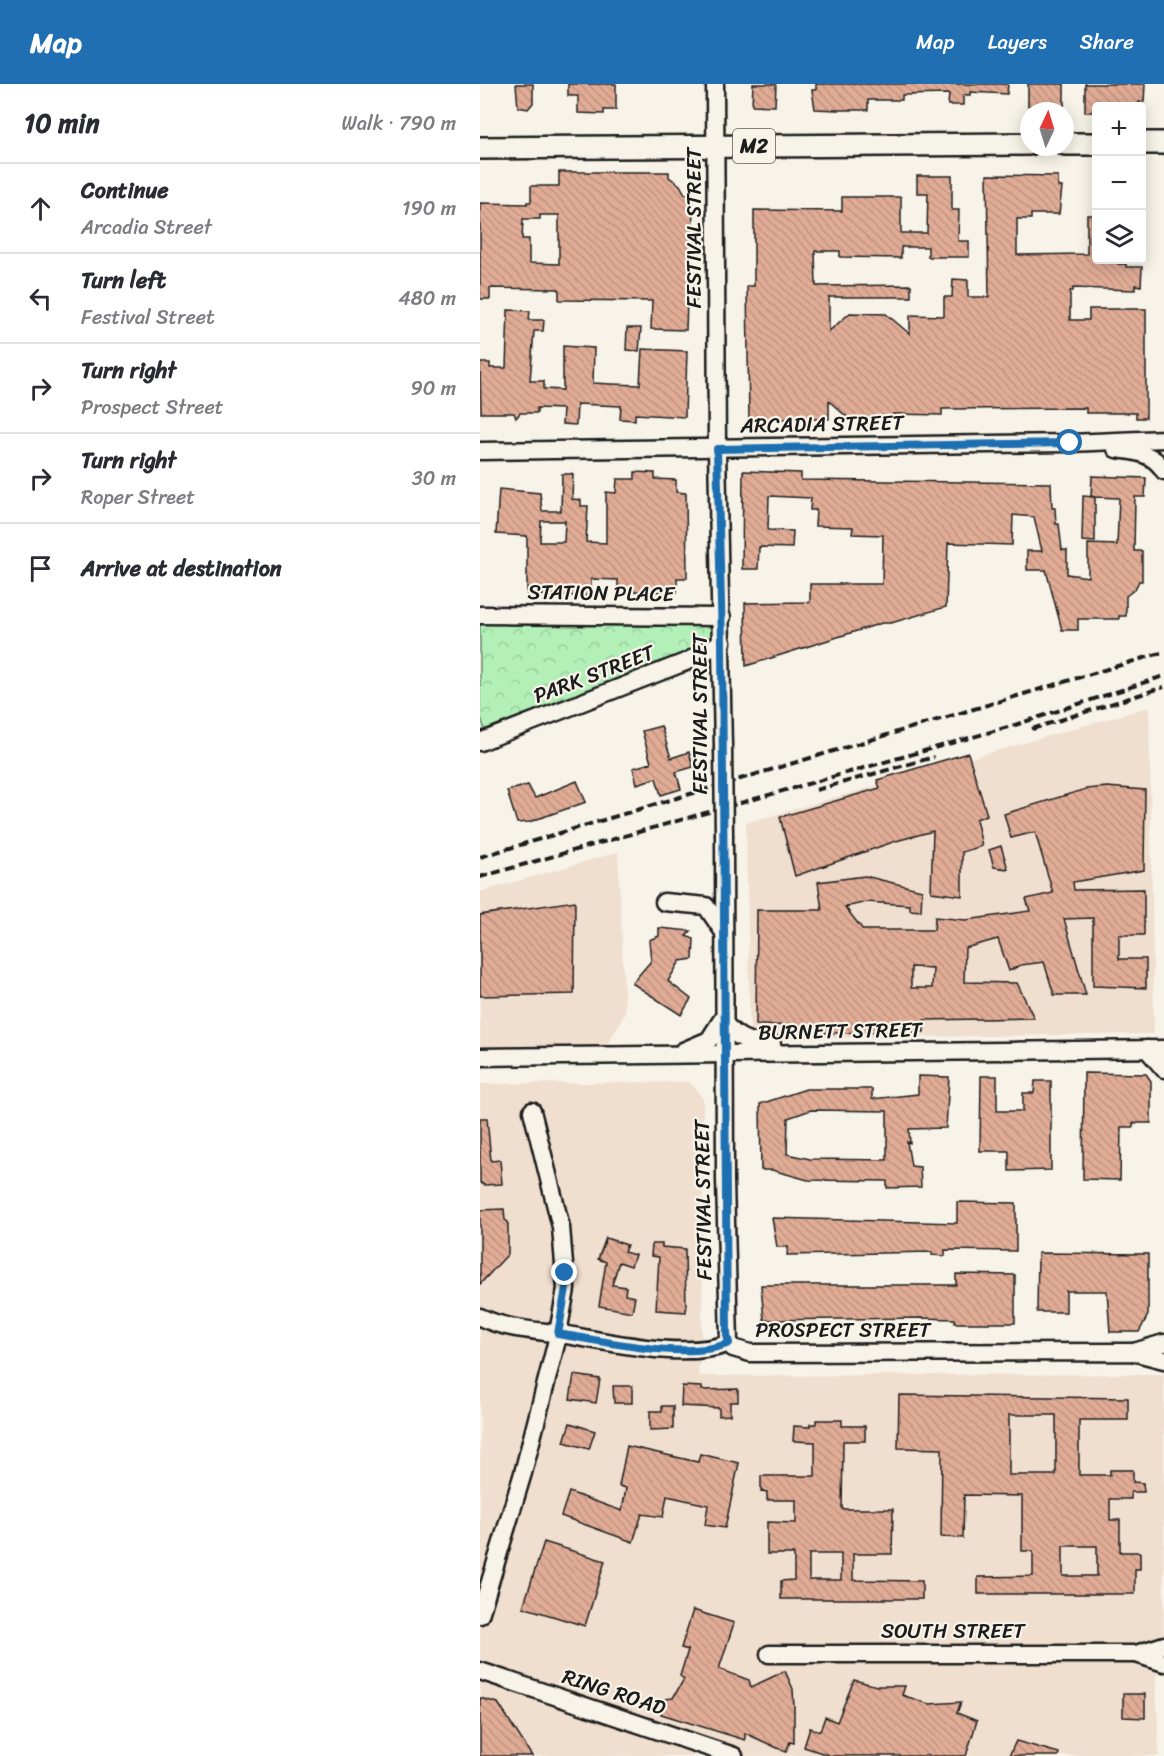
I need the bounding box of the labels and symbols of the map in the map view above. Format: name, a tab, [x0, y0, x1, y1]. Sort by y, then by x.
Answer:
north arrow	[1020, 102, 1074, 156]
road number: M2	[733, 129, 775, 163]
street label: FESTIVAL STREET	[675, 146, 713, 308]
street label: ARCADIA STREET	[739, 404, 905, 444]
route start	[1056, 429, 1082, 455]
street label: STATION PLACE	[527, 573, 676, 613]
street label: FESTIVAL STREET	[681, 632, 719, 794]
street label: PARK STREET	[528, 633, 661, 715]
street label: BURNETT STREET	[758, 1011, 924, 1051]
street label: FESTIVAL STREET	[683, 1118, 723, 1281]
route end	[551, 1259, 577, 1285]
street label: PROSPECT STREET	[755, 1311, 932, 1349]
street label: SOUTH STREET	[881, 1612, 1026, 1650]
street label: RING ROAD	[557, 1657, 671, 1727]

